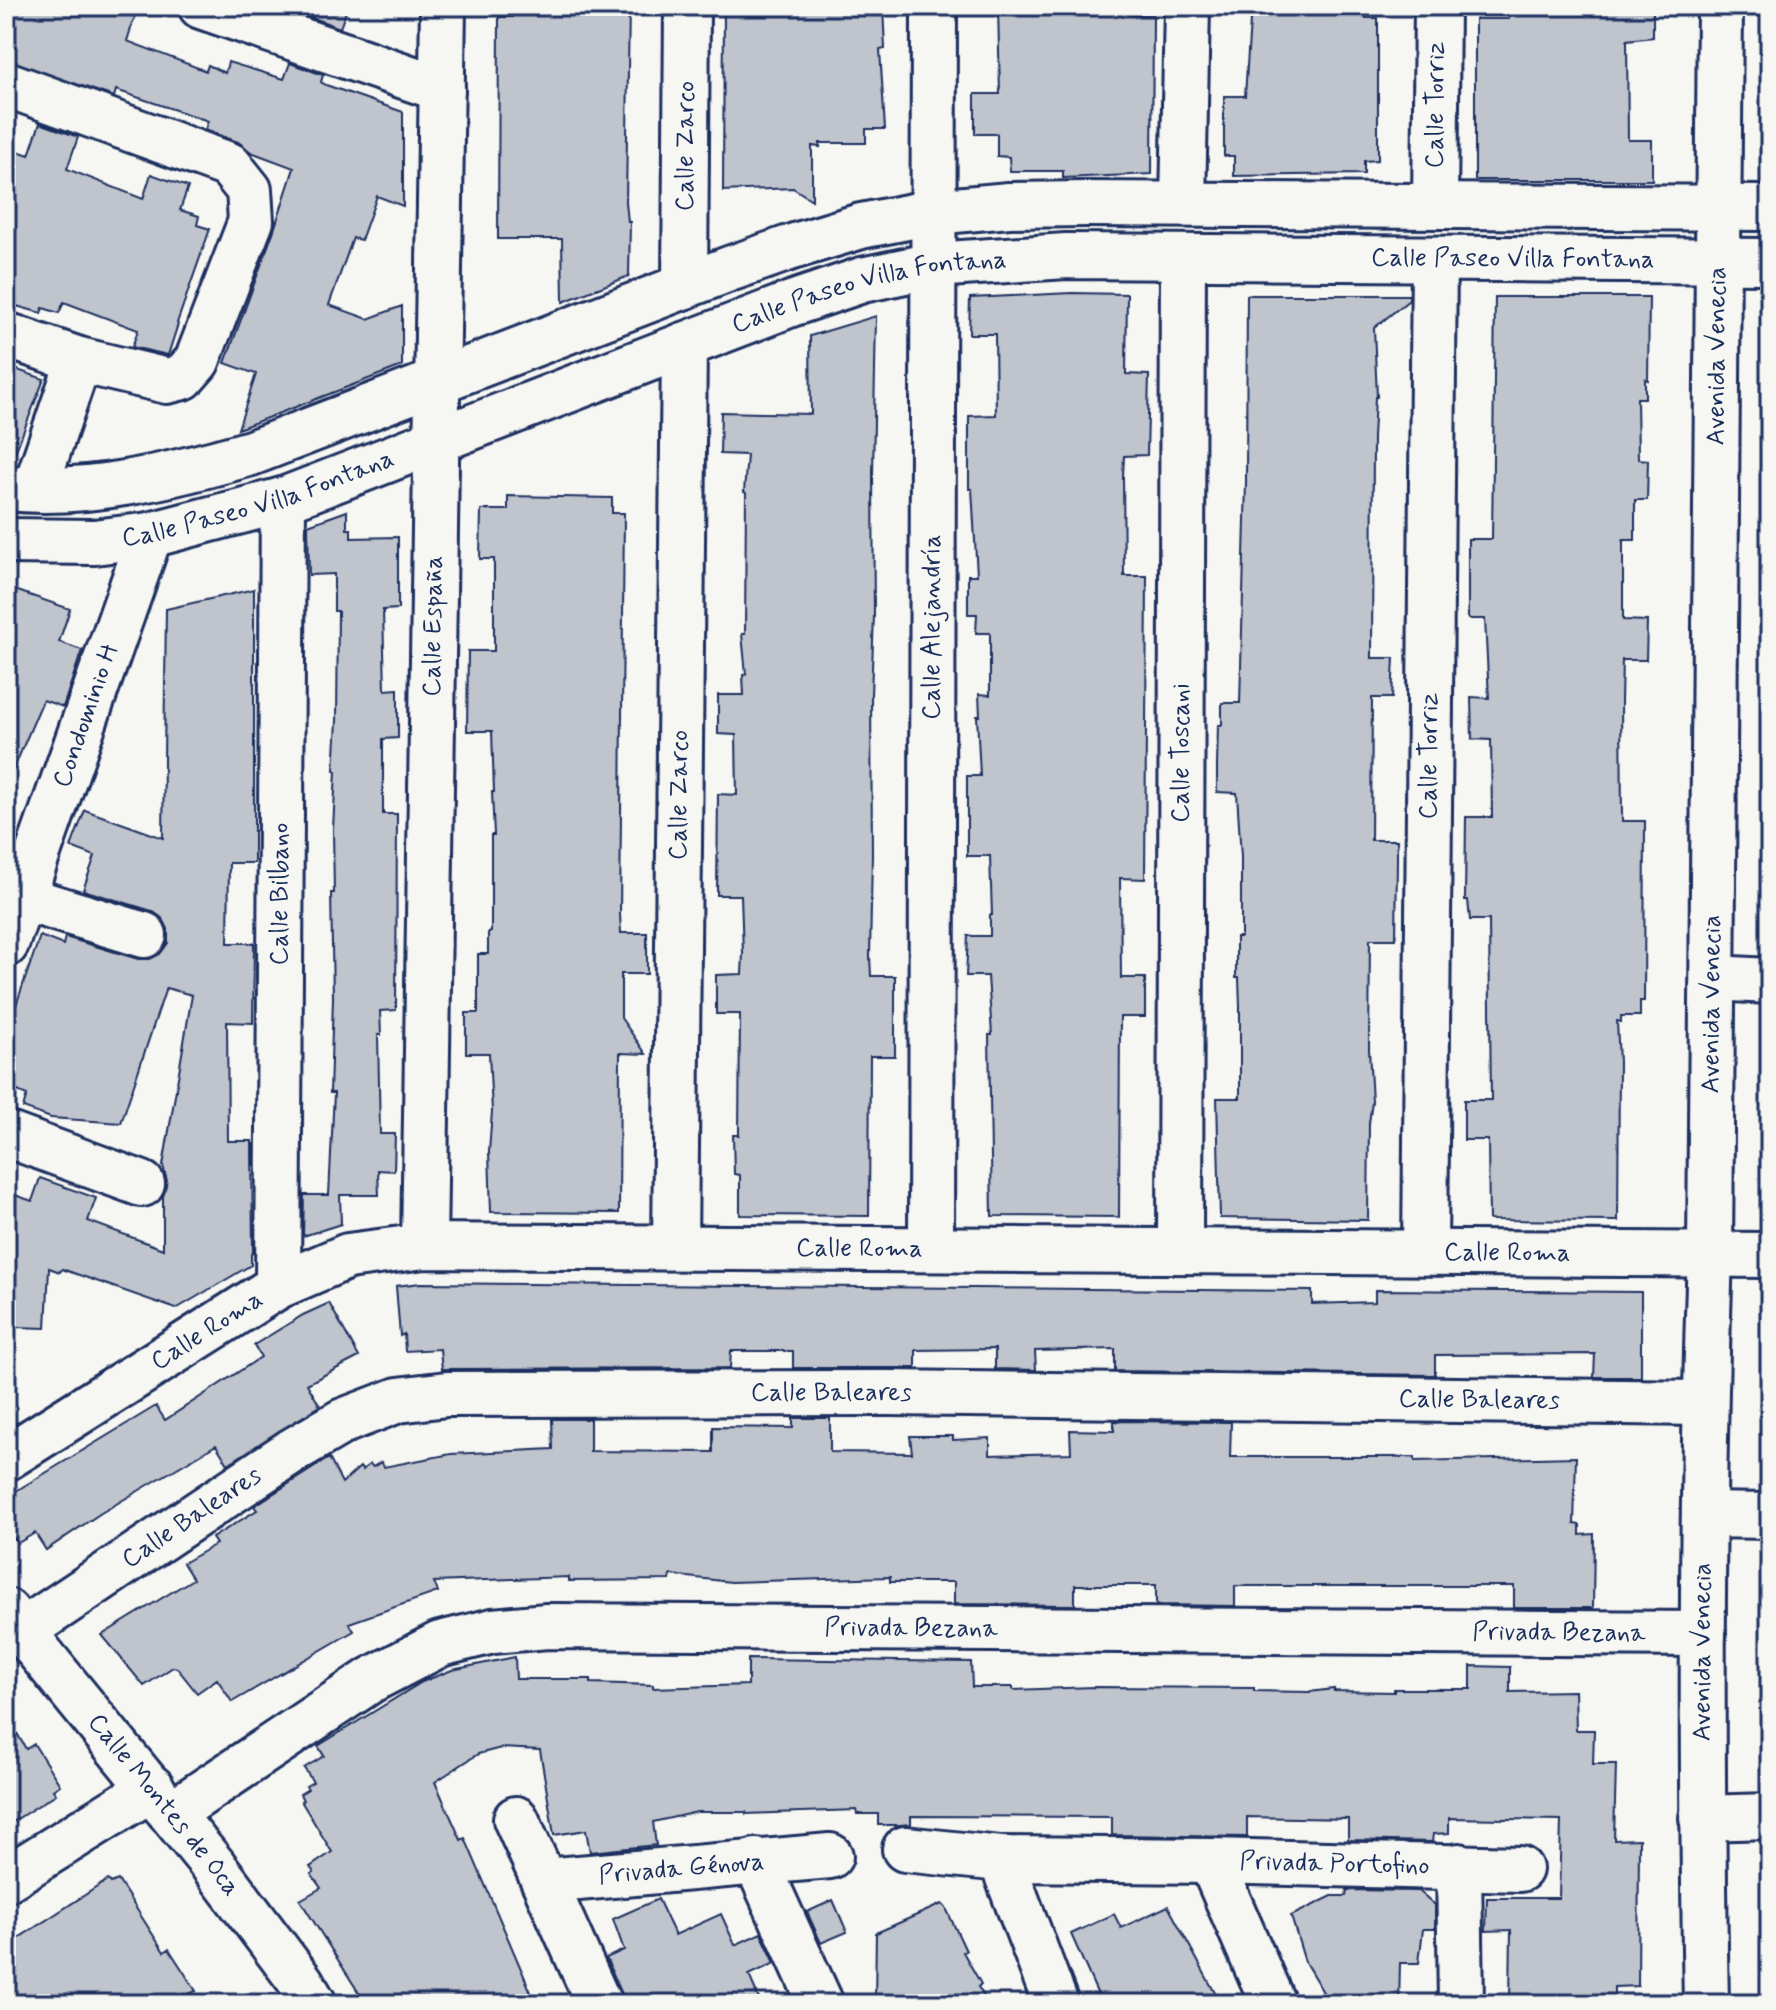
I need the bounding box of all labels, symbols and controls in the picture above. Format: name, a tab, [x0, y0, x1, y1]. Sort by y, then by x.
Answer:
street label: Calle Torriz	[1418, 41, 1454, 169]
street label: Calle Zarco	[669, 81, 703, 211]
street label: Calle Paseo Villa Fontana	[1371, 241, 1655, 277]
street label: Calle Paseo Villa Fontana	[727, 243, 1008, 342]
street label: Avenida Venecia	[1699, 267, 1735, 446]
street label: Calle Paseo Villa Fontana	[120, 442, 399, 555]
street label: Calle Alejandría	[915, 534, 950, 720]
street label: Calle España	[415, 555, 452, 697]
street label: Condominio H	[45, 639, 127, 792]
street label: Calle Toscani	[1164, 683, 1199, 823]
street label: Calle Torriz	[1412, 692, 1447, 820]
street label: Calle Zarco	[662, 730, 697, 860]
street label: Calle Bilbano	[263, 822, 298, 966]
street label: Avenida Venecia	[1694, 915, 1730, 1094]
street label: Calle Roma	[796, 1231, 923, 1266]
street label: Calle Roma	[1444, 1236, 1571, 1271]
street label: Calle Roma	[145, 1283, 270, 1379]
street label: Calle Baleares	[751, 1376, 912, 1410]
street label: Calle Baleares	[1398, 1382, 1560, 1418]
street label: Calle Baleares	[116, 1459, 268, 1577]
street label: Avenida Venecia	[1686, 1563, 1720, 1741]
street label: Privada Bezana	[824, 1611, 998, 1646]
street label: Privada Bezana	[1472, 1615, 1646, 1651]
street label: Calle Montes de Oca	[80, 1707, 248, 1903]
street label: Privada Génova	[597, 1845, 766, 1893]
street label: Privada Portofino	[1239, 1845, 1430, 1884]

